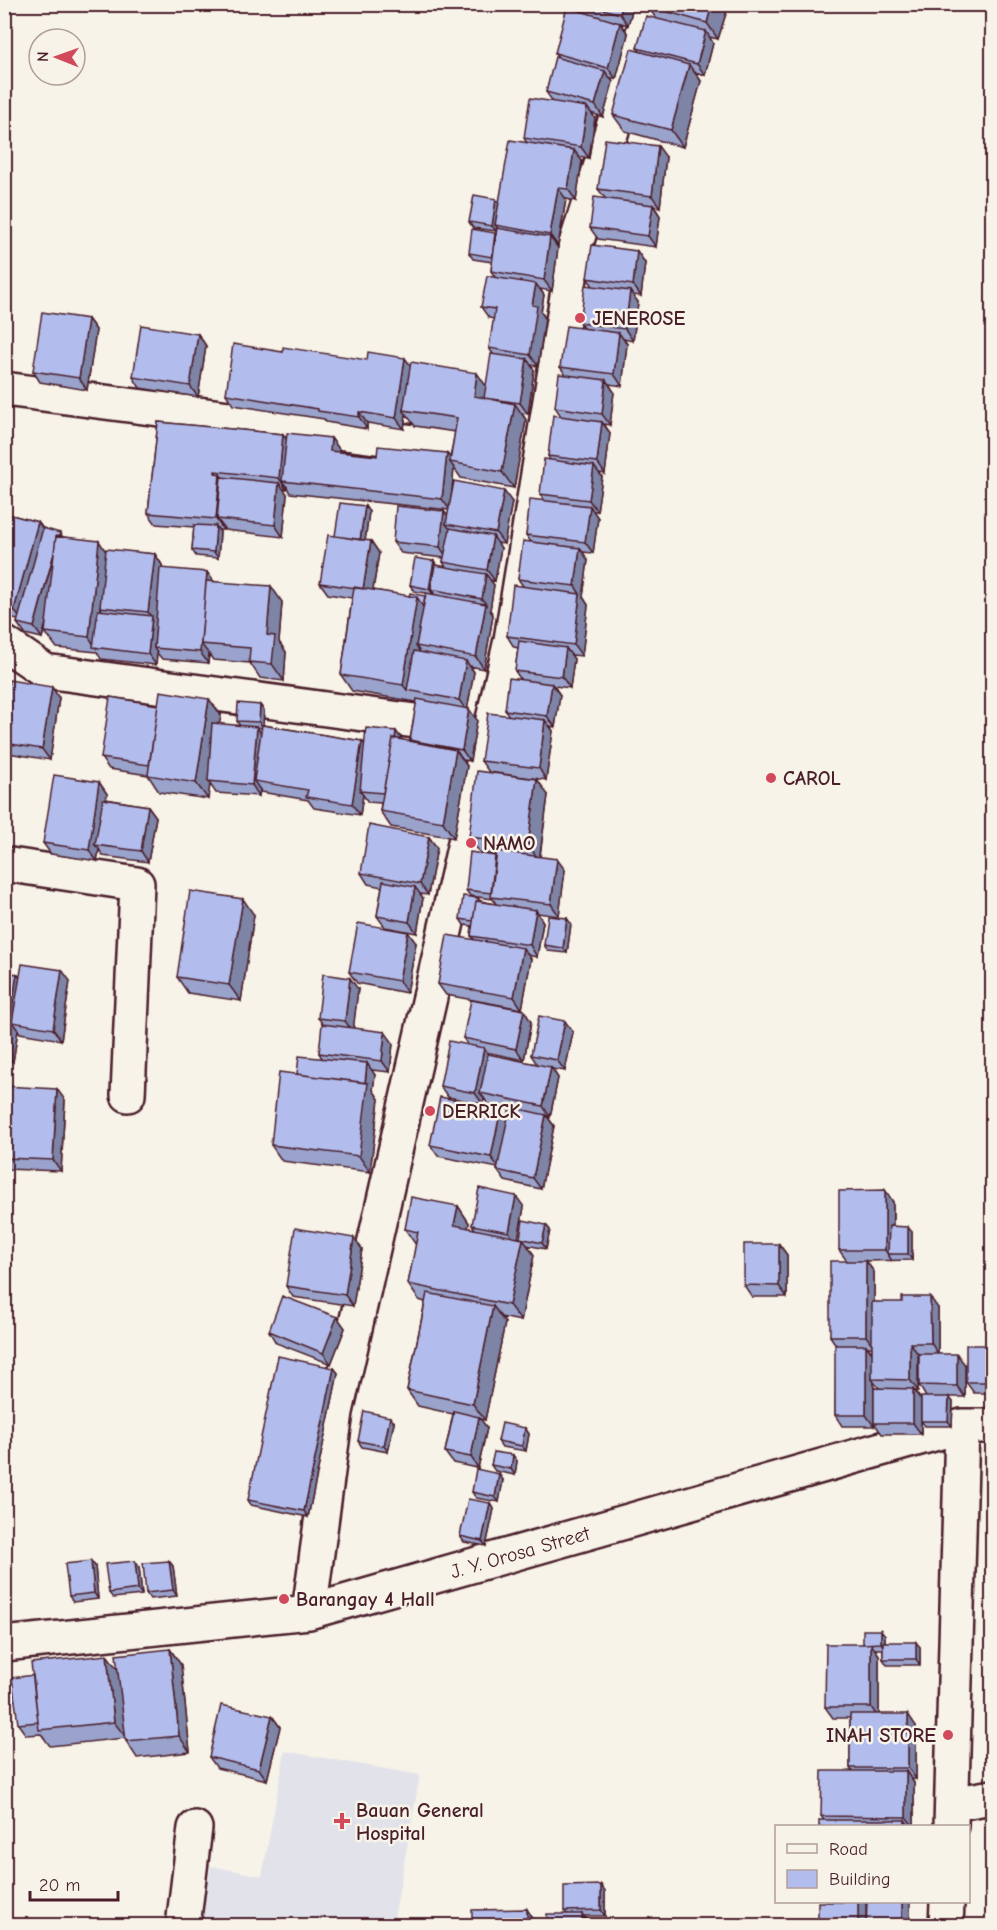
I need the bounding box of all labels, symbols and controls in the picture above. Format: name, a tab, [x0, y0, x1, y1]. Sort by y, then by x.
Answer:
north arrow	[27, 27, 87, 87]
text: N	[34, 51, 52, 62]
place label: JENEROSE	[592, 307, 686, 330]
marker: JENEROSE	[573, 311, 587, 325]
place label: CAROL	[783, 767, 841, 790]
marker: CAROL	[764, 771, 778, 785]
place label: NAMO	[483, 832, 536, 855]
marker: NAMO	[464, 836, 478, 850]
place label: DERRICK	[442, 1100, 521, 1123]
marker: DERRICK	[423, 1104, 437, 1118]
street label: J. Y. Orosa Street	[448, 1521, 594, 1583]
place label: Barangay 4 Hall	[296, 1588, 435, 1611]
marker: Barangay 4 Hall	[277, 1592, 291, 1606]
place label: INAH STORE	[826, 1724, 936, 1747]
marker: INAH STORE	[941, 1728, 955, 1742]
place label: Bauan General Hospital	[356, 1799, 484, 1845]
marker: Bauan General Hospital	[333, 1812, 351, 1830]
legend	[775, 1825, 970, 1903]
text: Road	[829, 1839, 868, 1860]
scale bar	[30, 1864, 118, 1902]
text: Building	[829, 1869, 891, 1890]
text: 20 m	[39, 1875, 80, 1896]

